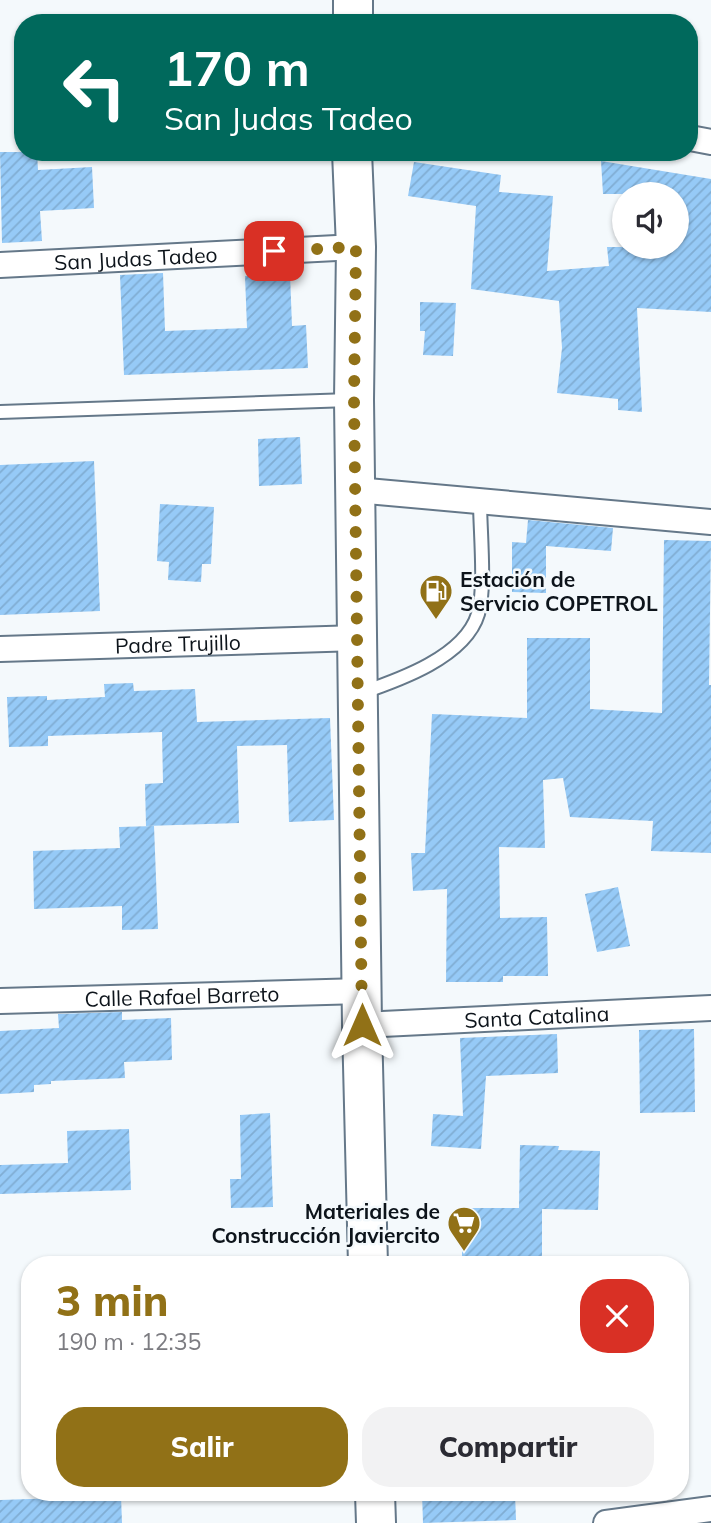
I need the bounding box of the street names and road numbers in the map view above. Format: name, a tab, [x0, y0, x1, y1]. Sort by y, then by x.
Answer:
street label: San Judas Tadeo	[54, 241, 218, 275]
street label: Padre Trujillo	[115, 629, 241, 658]
street label: Calle Rafael Barreto	[84, 980, 280, 1012]
street label: Santa Catalina	[464, 1000, 610, 1033]

